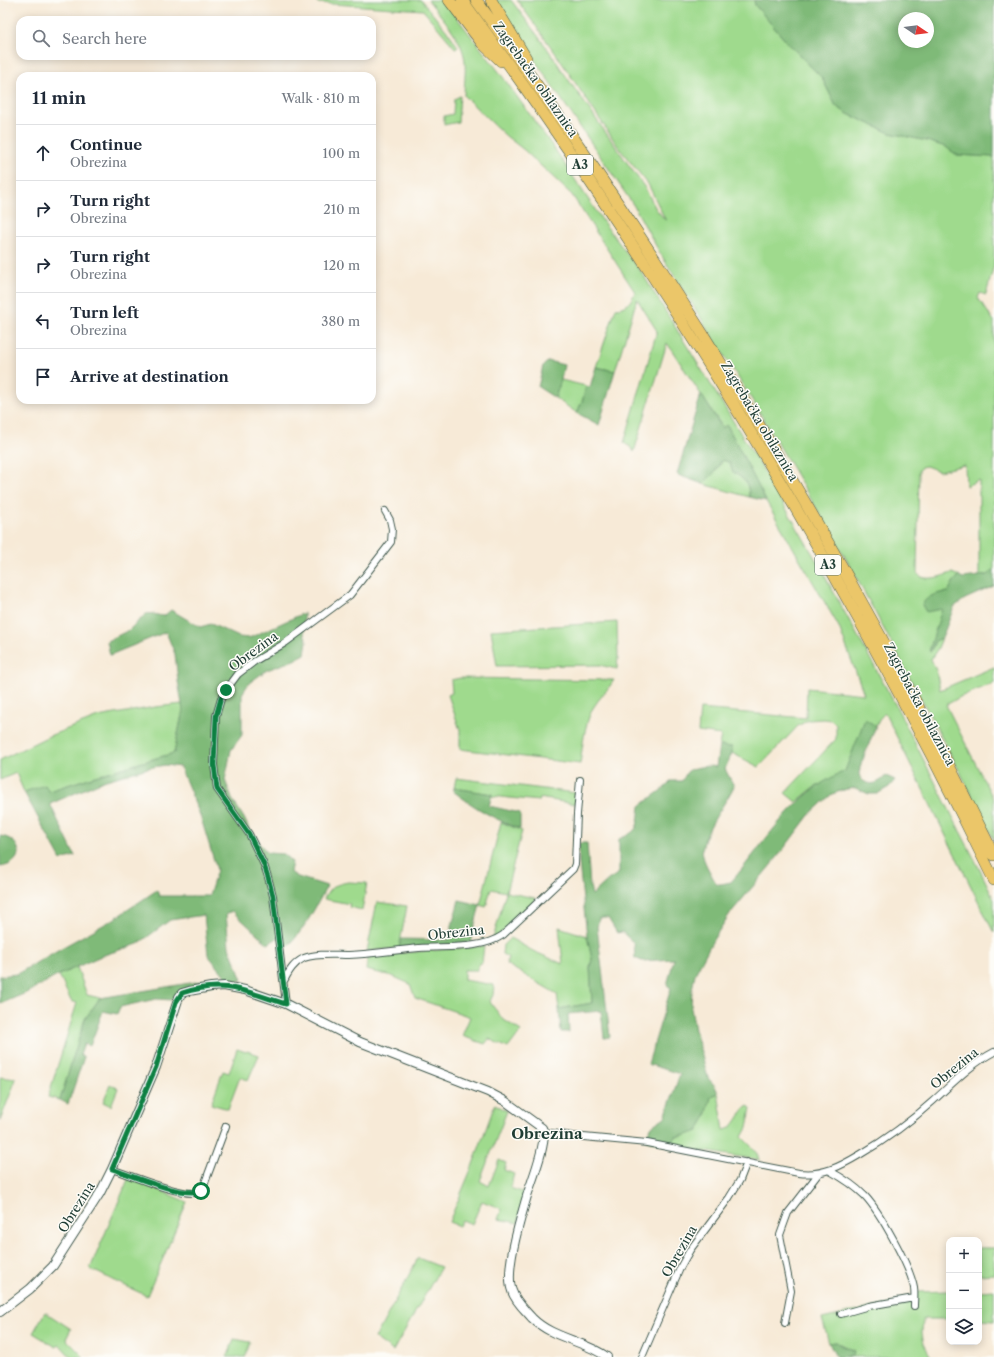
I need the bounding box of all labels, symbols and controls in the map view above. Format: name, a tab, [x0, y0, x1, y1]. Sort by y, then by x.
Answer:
north arrow	[898, 12, 934, 48]
search box	[16, 16, 376, 60]
street label: Zagrebačka obilaznica	[490, 18, 582, 140]
icon: search	[30, 27, 52, 49]
text: Search here	[62, 29, 147, 48]
text: 11 min	[32, 88, 86, 108]
text: Walk · 810 m	[281, 90, 360, 106]
text: Continue	[70, 135, 142, 154]
icon: ahead	[32, 142, 54, 164]
text: 100 m	[322, 145, 360, 161]
text: Obrezina	[70, 154, 127, 170]
road number: A3	[567, 155, 593, 175]
text: Turn right	[70, 191, 150, 210]
icon: right	[32, 198, 54, 220]
text: 210 m	[323, 201, 360, 217]
text: Obrezina	[70, 210, 127, 226]
text: Turn right	[70, 247, 150, 266]
icon: right	[32, 254, 54, 276]
text: 120 m	[323, 257, 360, 273]
text: Obrezina	[70, 266, 127, 282]
text: Turn left	[70, 303, 139, 322]
icon: left	[32, 310, 54, 332]
text: 380 m	[321, 313, 360, 329]
text: Obrezina	[70, 322, 127, 338]
street label: Zagrebačka obilaznica	[718, 358, 802, 484]
icon: arrive	[32, 366, 54, 388]
text: Arrive at destination	[70, 367, 229, 386]
road number: A3	[815, 555, 841, 575]
street label: Obrezina	[225, 628, 281, 674]
street label: Zagrebačka obilaznica	[881, 640, 959, 768]
route end	[217, 681, 235, 699]
street label: Obrezina	[427, 921, 485, 943]
street label: Obrezina	[927, 1044, 981, 1092]
district label: Obrezina	[511, 1124, 583, 1143]
street label: Obrezina	[54, 1179, 98, 1235]
route start	[192, 1182, 210, 1200]
street label: Obrezina	[658, 1222, 700, 1280]
map controls	[946, 1237, 982, 1345]
button: +	[946, 1237, 982, 1273]
button: −	[946, 1273, 982, 1309]
button: layers	[946, 1309, 982, 1345]

